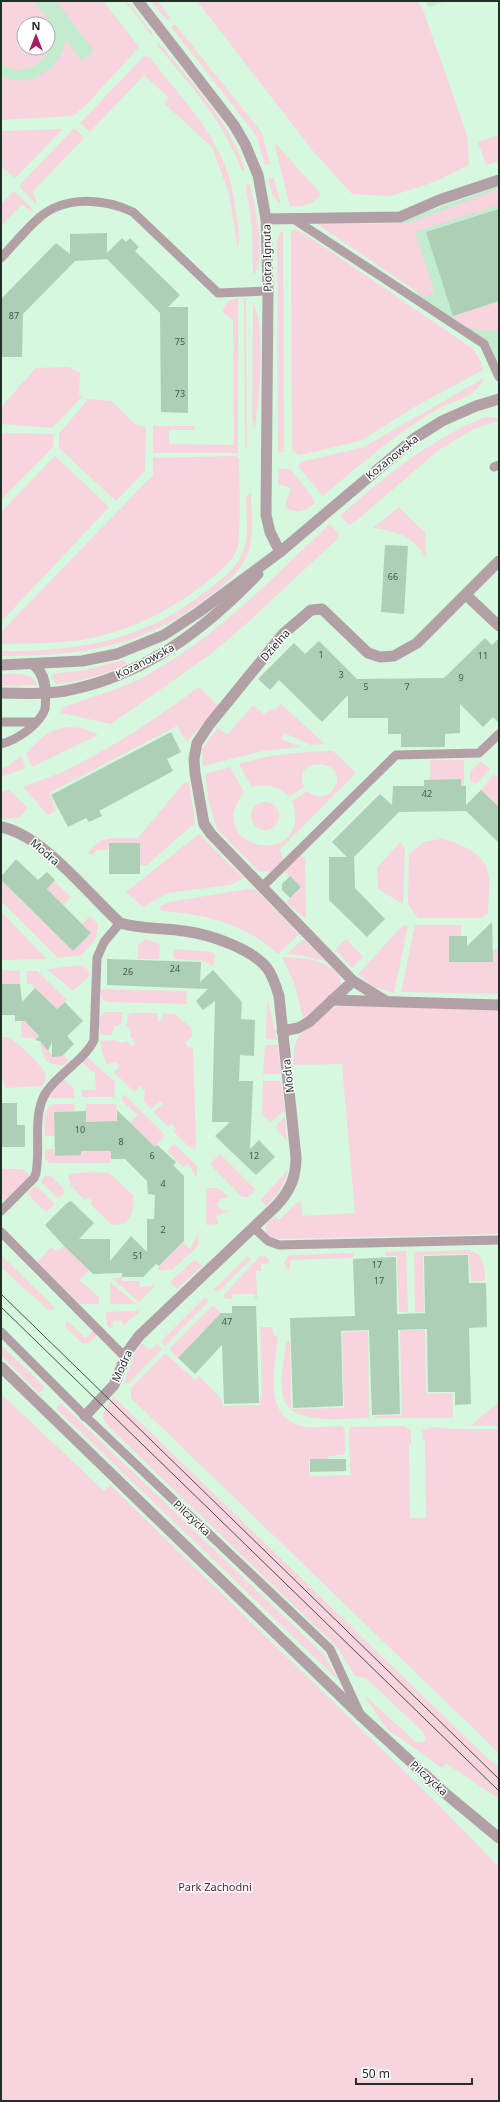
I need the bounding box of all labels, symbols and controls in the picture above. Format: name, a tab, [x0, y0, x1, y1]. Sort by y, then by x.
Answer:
north arrow	[16, 16, 56, 56]
text: N	[32, 18, 40, 33]
street label: Piotra Ignuta	[258, 224, 275, 292]
house number: 87	[9, 309, 19, 322]
house number: 75	[175, 335, 185, 348]
house number: 73	[175, 387, 185, 400]
street label: Kozanowska	[362, 431, 421, 483]
house number: 66	[388, 570, 398, 583]
street label: Dzielna	[256, 625, 293, 664]
street label: Kozanowska	[113, 639, 177, 682]
house number: 1	[318, 648, 324, 661]
house number: 11	[478, 649, 488, 662]
house number: 3	[338, 668, 344, 681]
house number: 9	[458, 671, 464, 684]
house number: 5	[363, 680, 369, 693]
house number: 7	[404, 680, 410, 693]
house number: 42	[422, 787, 432, 800]
street label: Modra	[28, 835, 63, 868]
house number: 24	[170, 962, 180, 975]
house number: 26	[123, 965, 133, 978]
street label: Modra	[278, 1058, 297, 1094]
house number: 10	[75, 1123, 85, 1136]
house number: 8	[118, 1135, 124, 1148]
house number: 6	[149, 1149, 155, 1162]
house number: 12	[249, 1149, 259, 1162]
house number: 4	[160, 1177, 166, 1190]
house number: 2	[160, 1223, 166, 1236]
house number: 51	[133, 1249, 143, 1262]
house number: 17	[372, 1258, 382, 1271]
house number: 17	[374, 1274, 384, 1287]
house number: 47	[222, 1315, 232, 1328]
street label: Modra	[108, 1347, 135, 1384]
street label: Pilczycka	[171, 1497, 214, 1539]
street label: Pilczycka	[407, 1757, 451, 1798]
park label: Park Zachodni	[178, 1879, 252, 1894]
scale bar	[356, 2060, 472, 2086]
text: 50 m	[362, 2065, 390, 2082]

